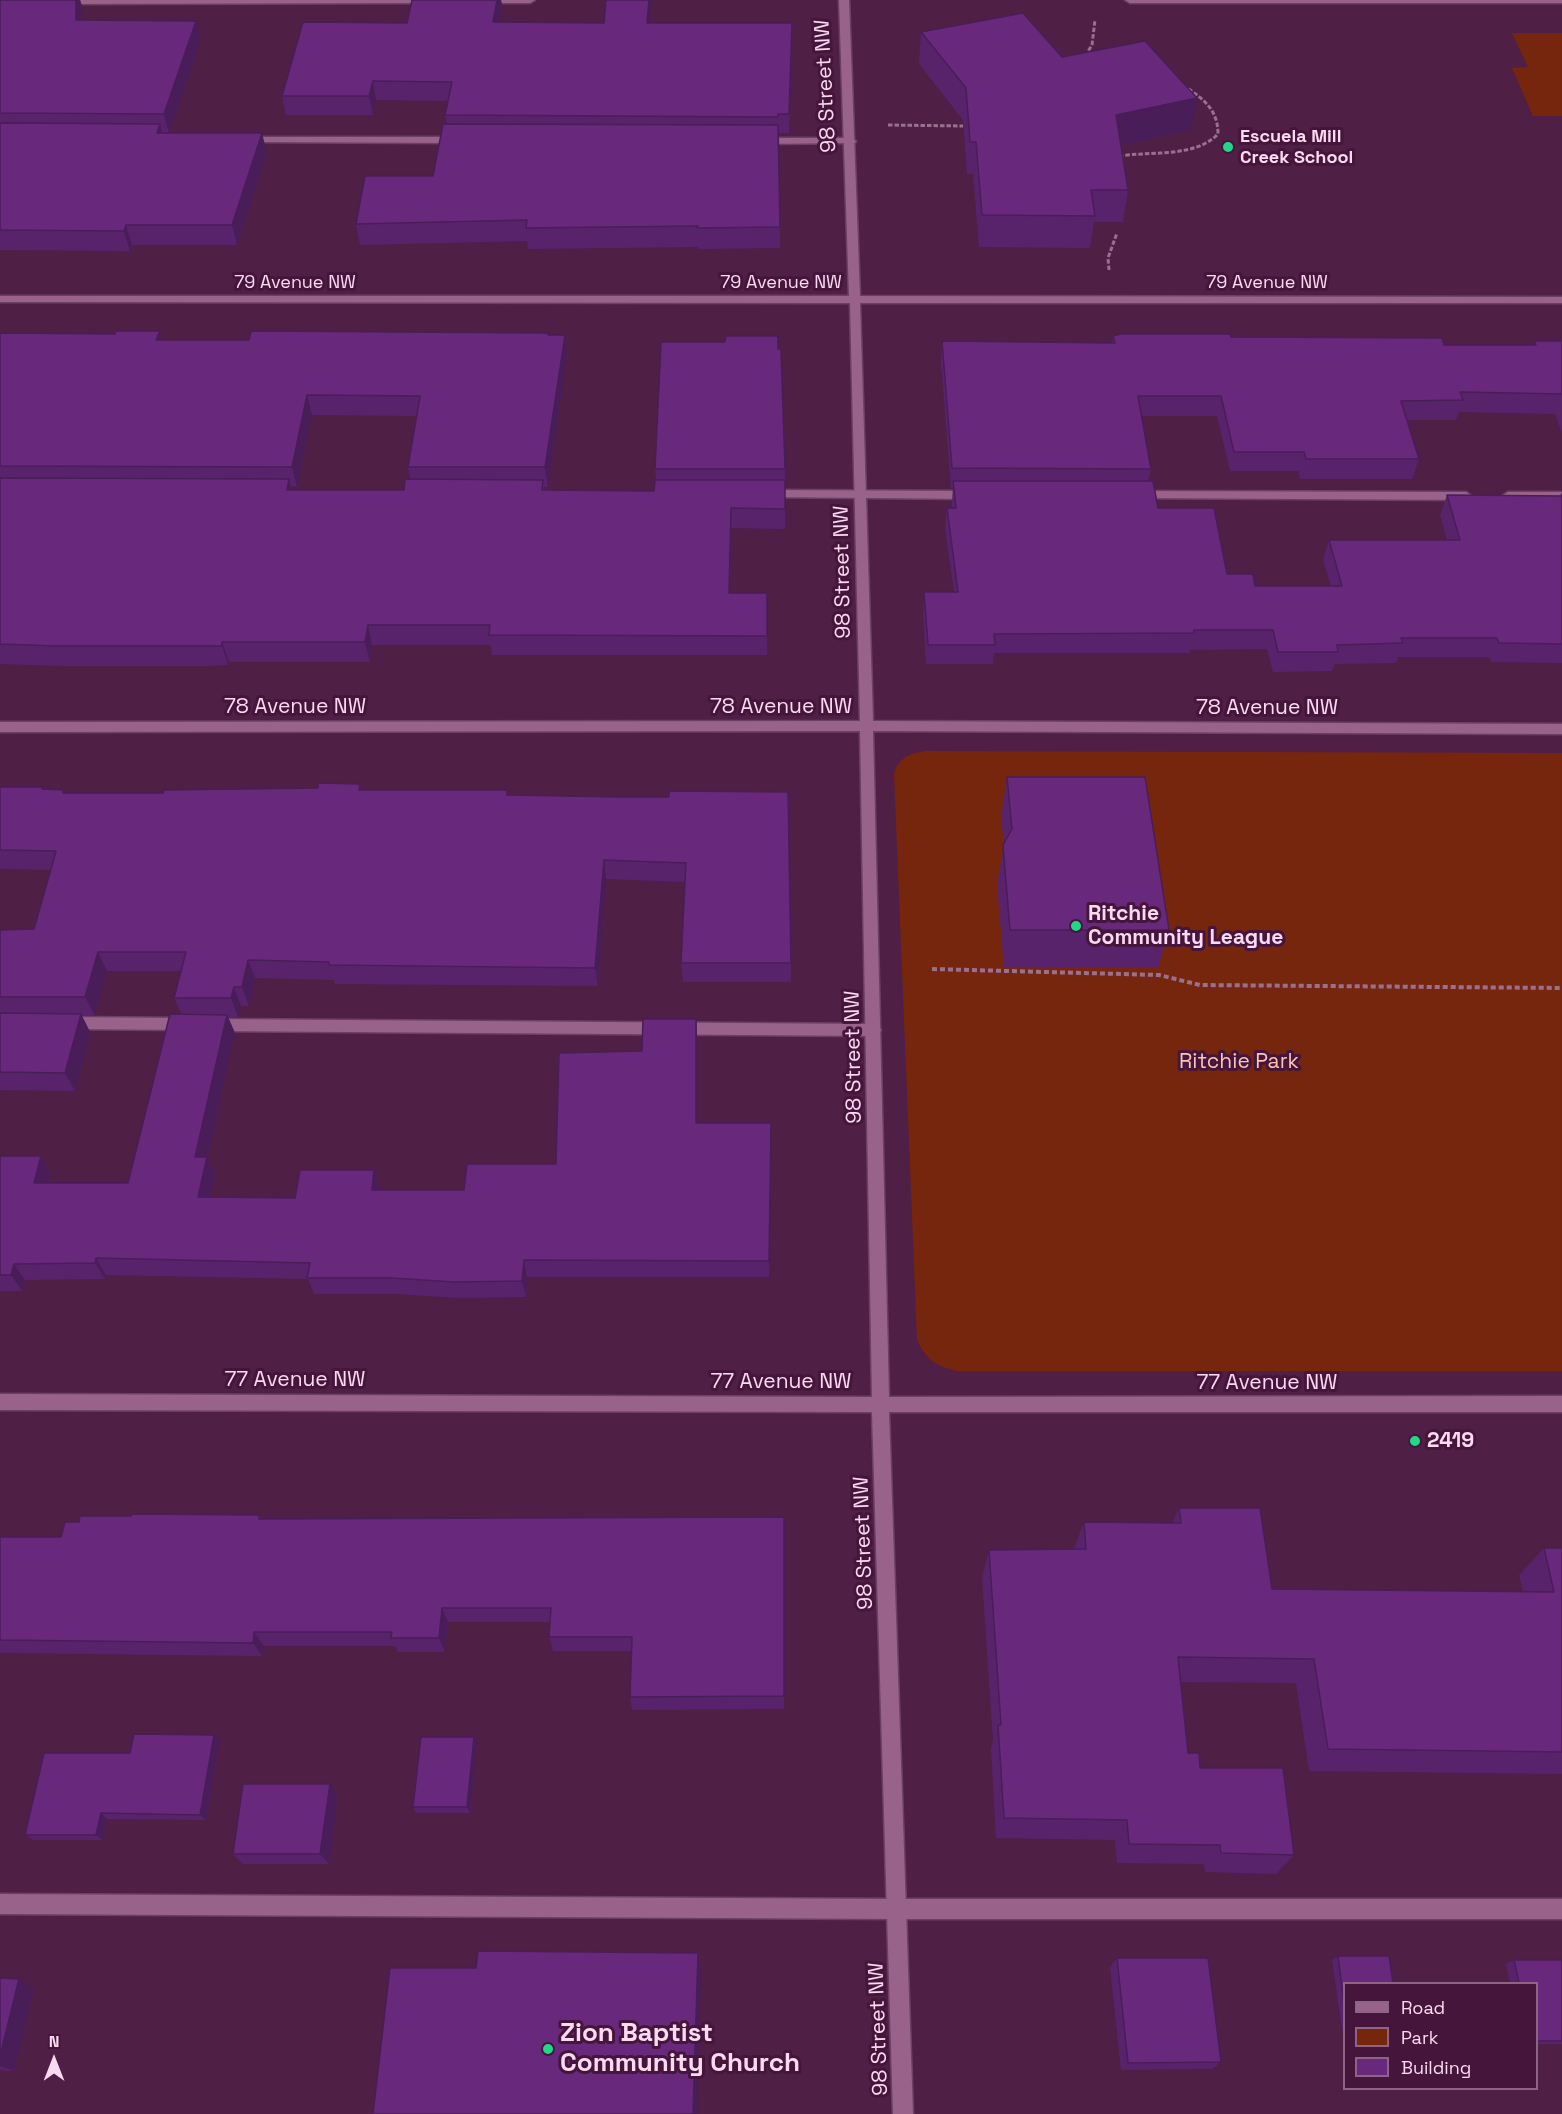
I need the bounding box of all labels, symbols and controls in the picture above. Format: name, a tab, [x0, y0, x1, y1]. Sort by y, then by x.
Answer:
street label: 98 Street NW	[810, 19, 842, 153]
place label: Escuela Mill Creek School	[1240, 126, 1353, 168]
marker: Escuela Mill Creek School	[1221, 140, 1235, 154]
street label: 79 Avenue NW	[234, 272, 356, 294]
street label: 79 Avenue NW	[720, 272, 842, 294]
street label: 79 Avenue NW	[1206, 272, 1328, 294]
street label: 98 Street NW	[829, 505, 857, 639]
street label: 78 Avenue NW	[224, 694, 366, 720]
street label: 78 Avenue NW	[710, 694, 852, 720]
street label: 78 Avenue NW	[1196, 695, 1338, 721]
place label: Ritchie Community League	[1088, 901, 1283, 951]
marker: Ritchie Community League	[1069, 919, 1083, 933]
street label: 98 Street NW	[840, 990, 868, 1124]
park label: Ritchie Park	[1179, 1049, 1299, 1075]
street label: 77 Avenue NW	[225, 1367, 365, 1393]
street label: 77 Avenue NW	[711, 1369, 851, 1395]
street label: 77 Avenue NW	[1197, 1370, 1337, 1396]
place label: 2419	[1427, 1428, 1474, 1454]
marker: 2419	[1408, 1434, 1422, 1448]
street label: 98 Street NW	[849, 1476, 879, 1610]
street label: 98 Street NW	[864, 1962, 894, 2096]
legend	[1343, 1982, 1538, 2090]
text: Road	[1401, 1996, 1445, 2019]
place label: Zion Baptist Community Church	[560, 2018, 800, 2080]
text: Park	[1401, 2026, 1438, 2049]
north arrow	[24, 2030, 84, 2090]
text: N	[49, 2031, 59, 2052]
marker: Zion Baptist Community Church	[541, 2042, 555, 2056]
text: Building	[1401, 2056, 1471, 2079]

